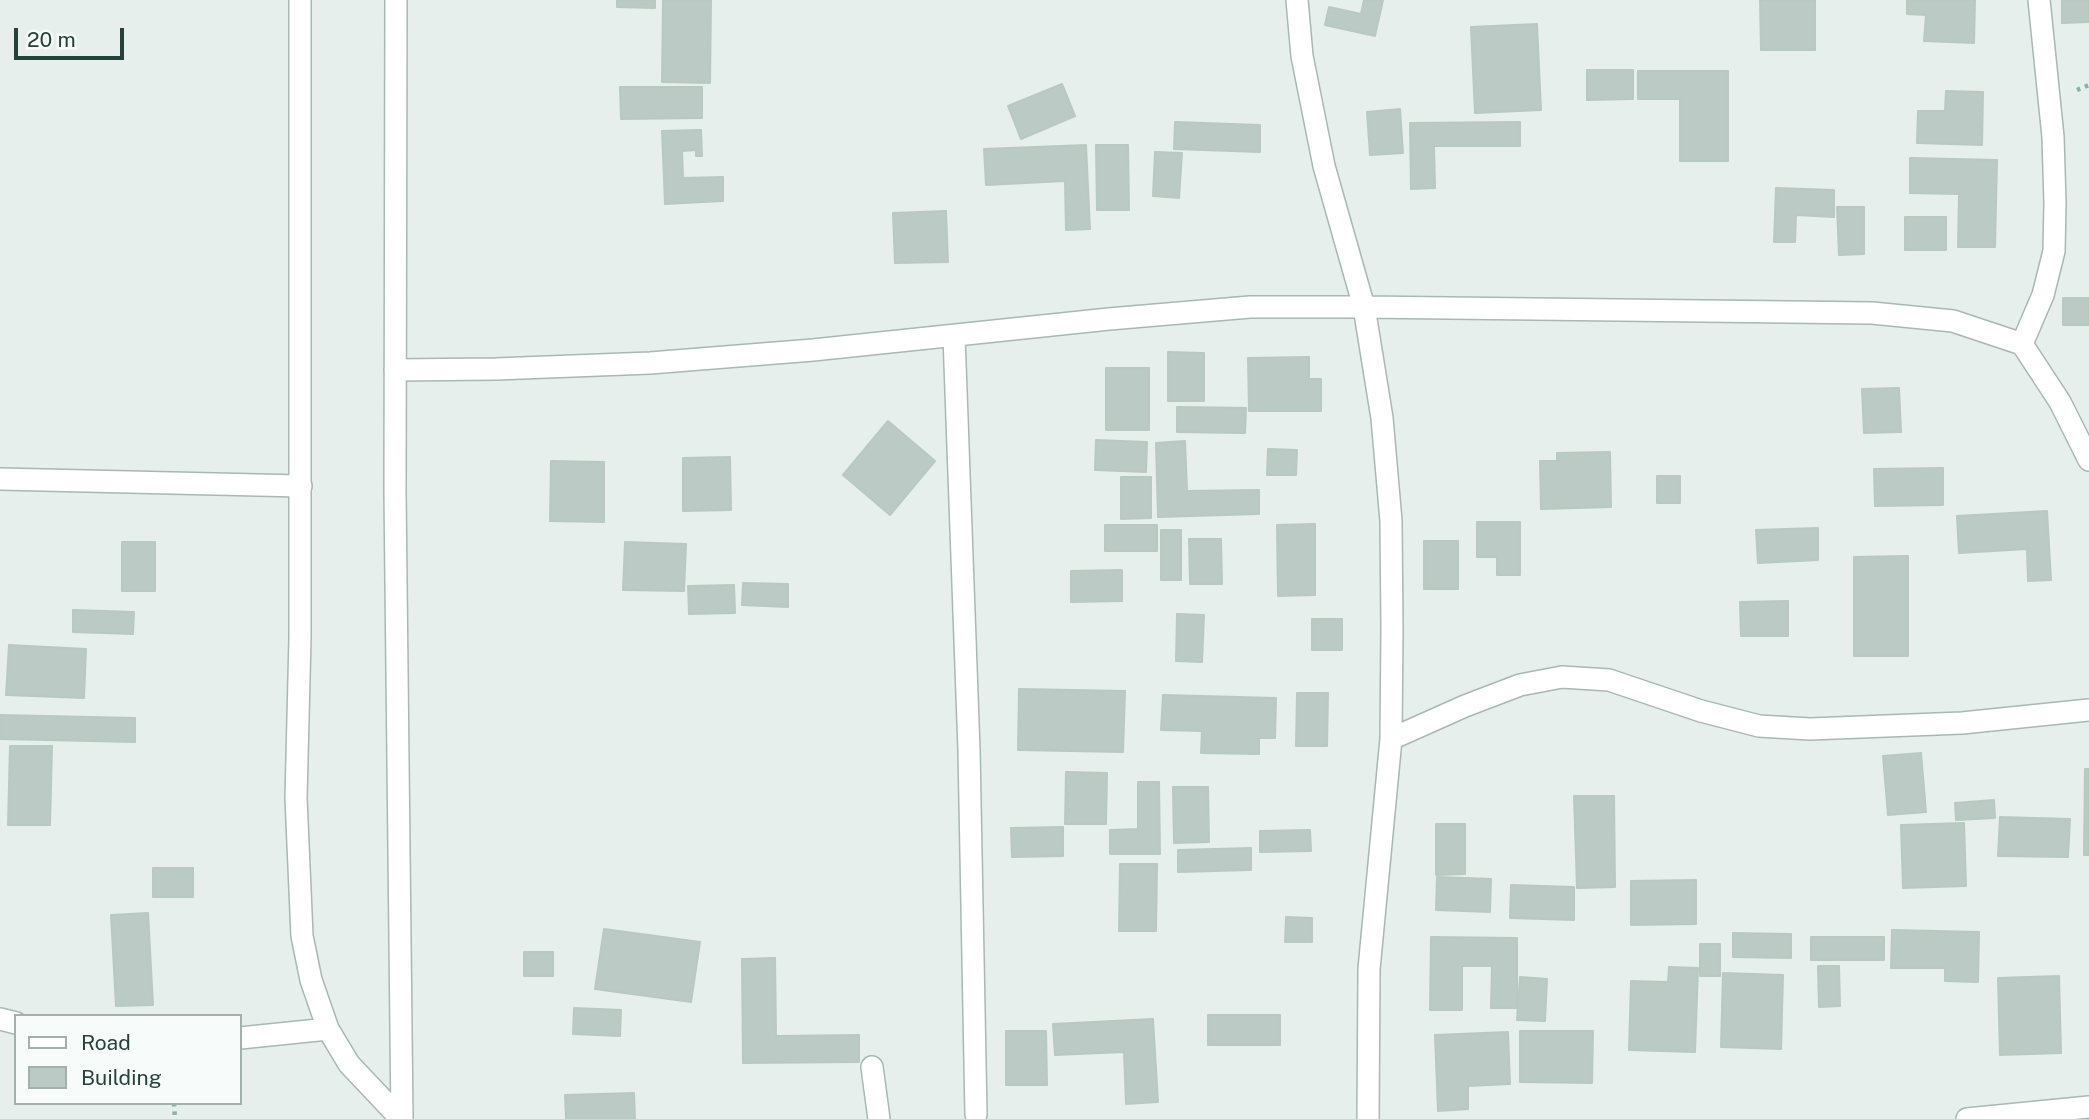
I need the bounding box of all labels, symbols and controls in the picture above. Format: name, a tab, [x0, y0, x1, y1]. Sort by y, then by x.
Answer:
scale bar	[18, 14, 128, 58]
text: 20 m	[27, 27, 76, 52]
legend	[14, 1014, 242, 1105]
text: Road	[81, 1030, 131, 1055]
text: Building	[81, 1065, 162, 1090]

